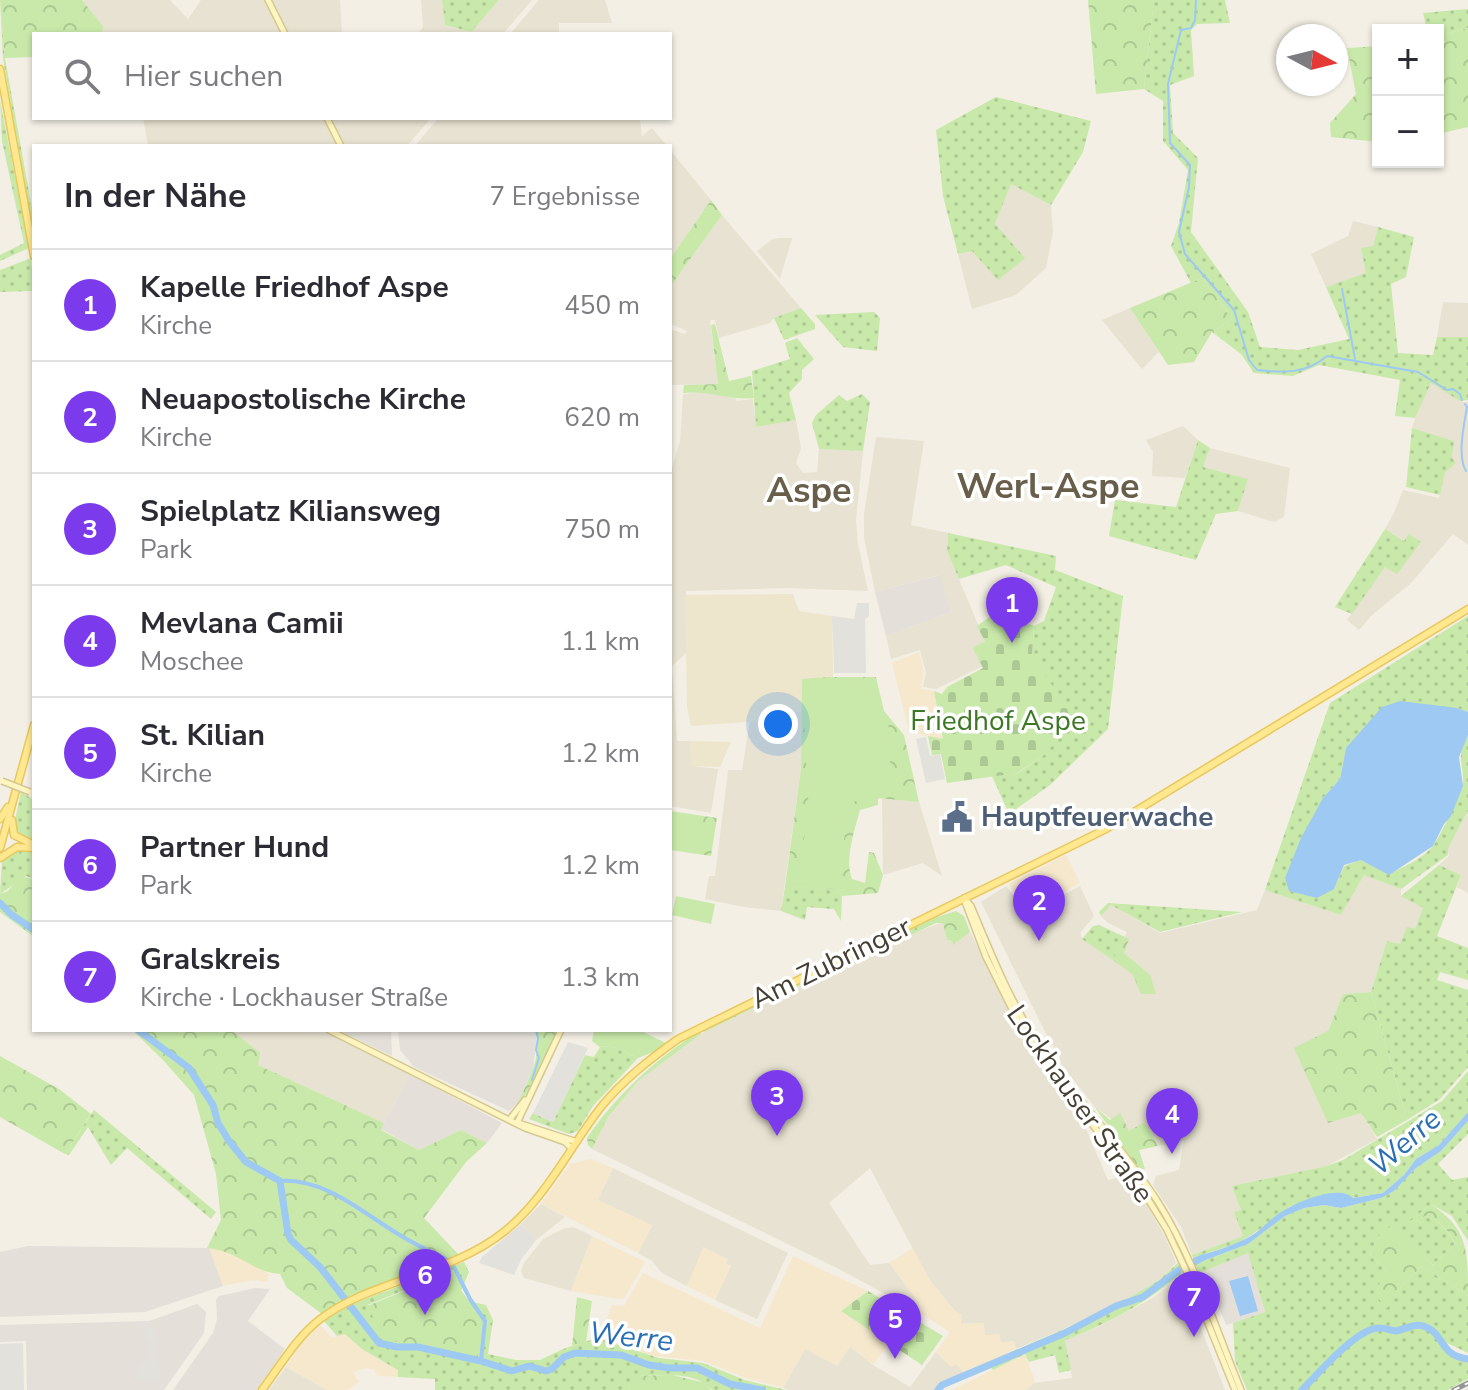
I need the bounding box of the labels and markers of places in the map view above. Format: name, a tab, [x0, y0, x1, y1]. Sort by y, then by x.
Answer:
pin: 1	[986, 577, 1038, 643]
place label: Hauptfeuerwache	[981, 798, 1213, 836]
public building icon: Hauptfeuerwache	[940, 800, 974, 834]
pin: 2	[1013, 875, 1065, 941]
pin: 3	[751, 1070, 803, 1136]
pin: 4	[1146, 1088, 1198, 1154]
pin: 6	[399, 1249, 451, 1315]
pin: 7	[1168, 1271, 1220, 1337]
pin: 5	[869, 1293, 921, 1359]

